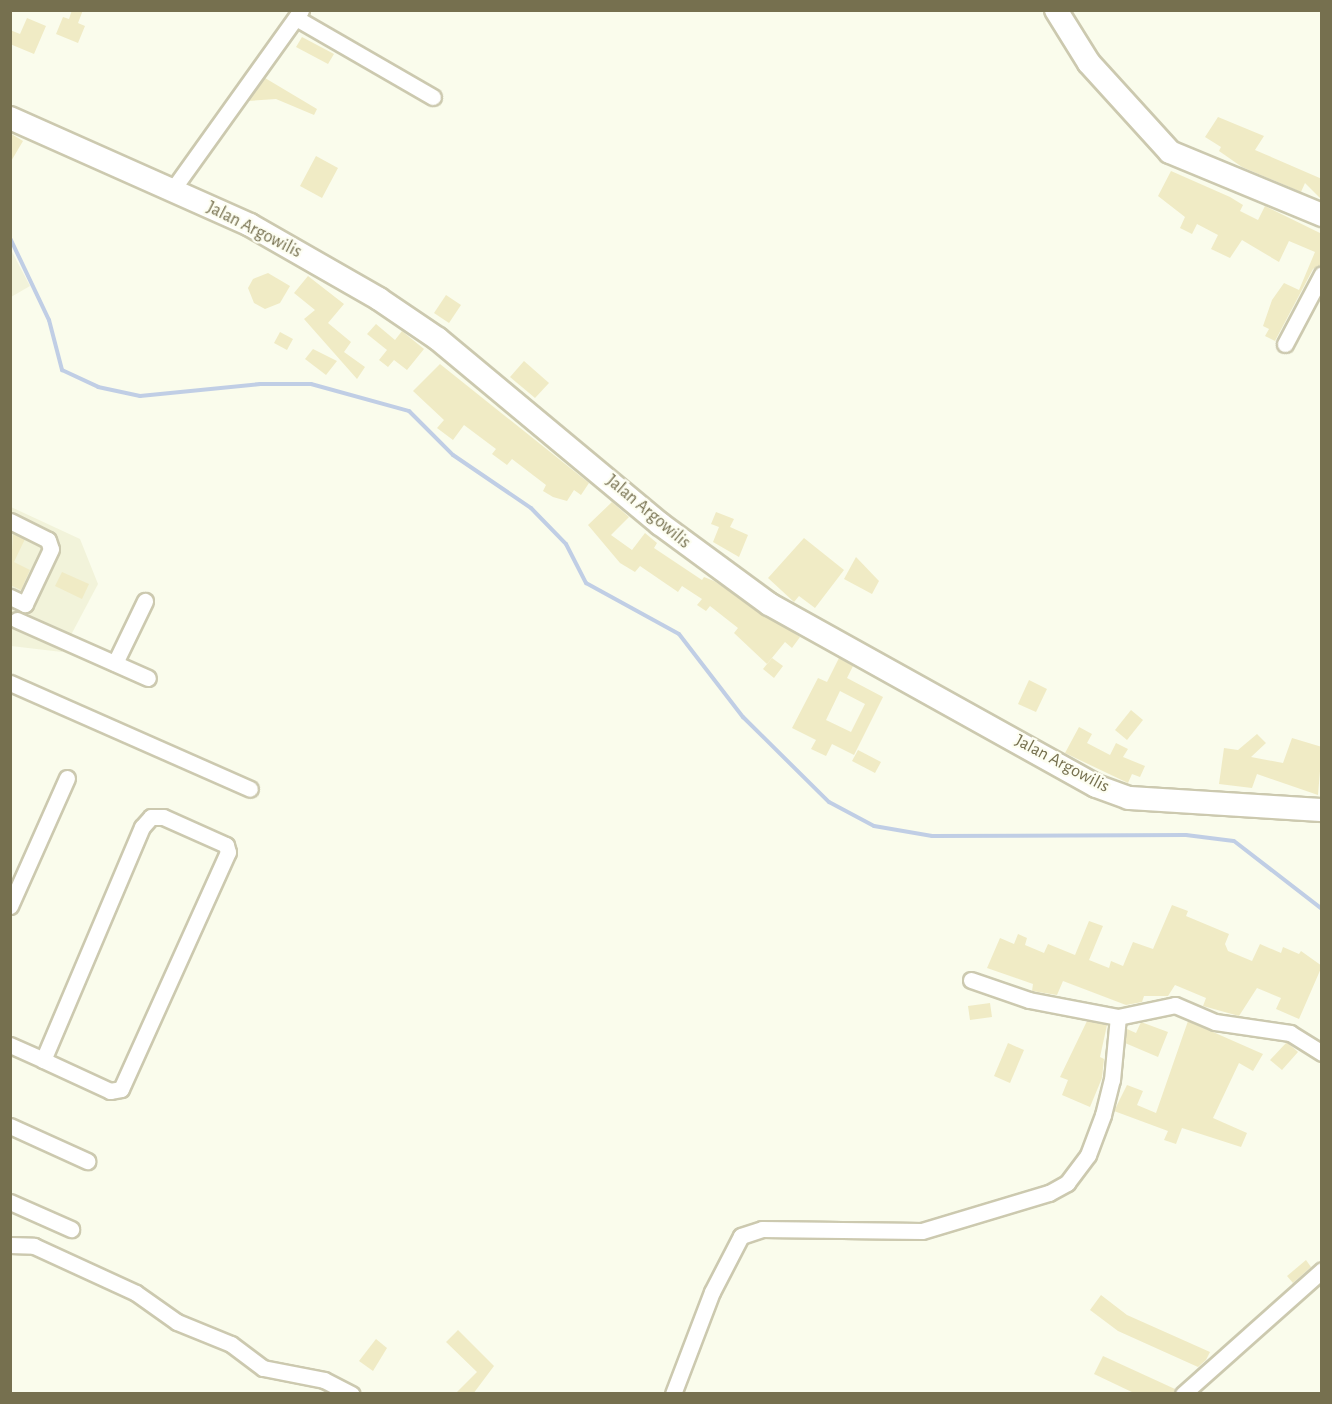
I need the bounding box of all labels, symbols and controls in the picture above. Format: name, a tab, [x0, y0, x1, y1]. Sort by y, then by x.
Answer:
street label: Jalan Argowilis	[203, 197, 305, 263]
street label: Jalan Argowilis	[601, 470, 695, 554]
street label: Jalan Argowilis	[1011, 730, 1113, 798]

